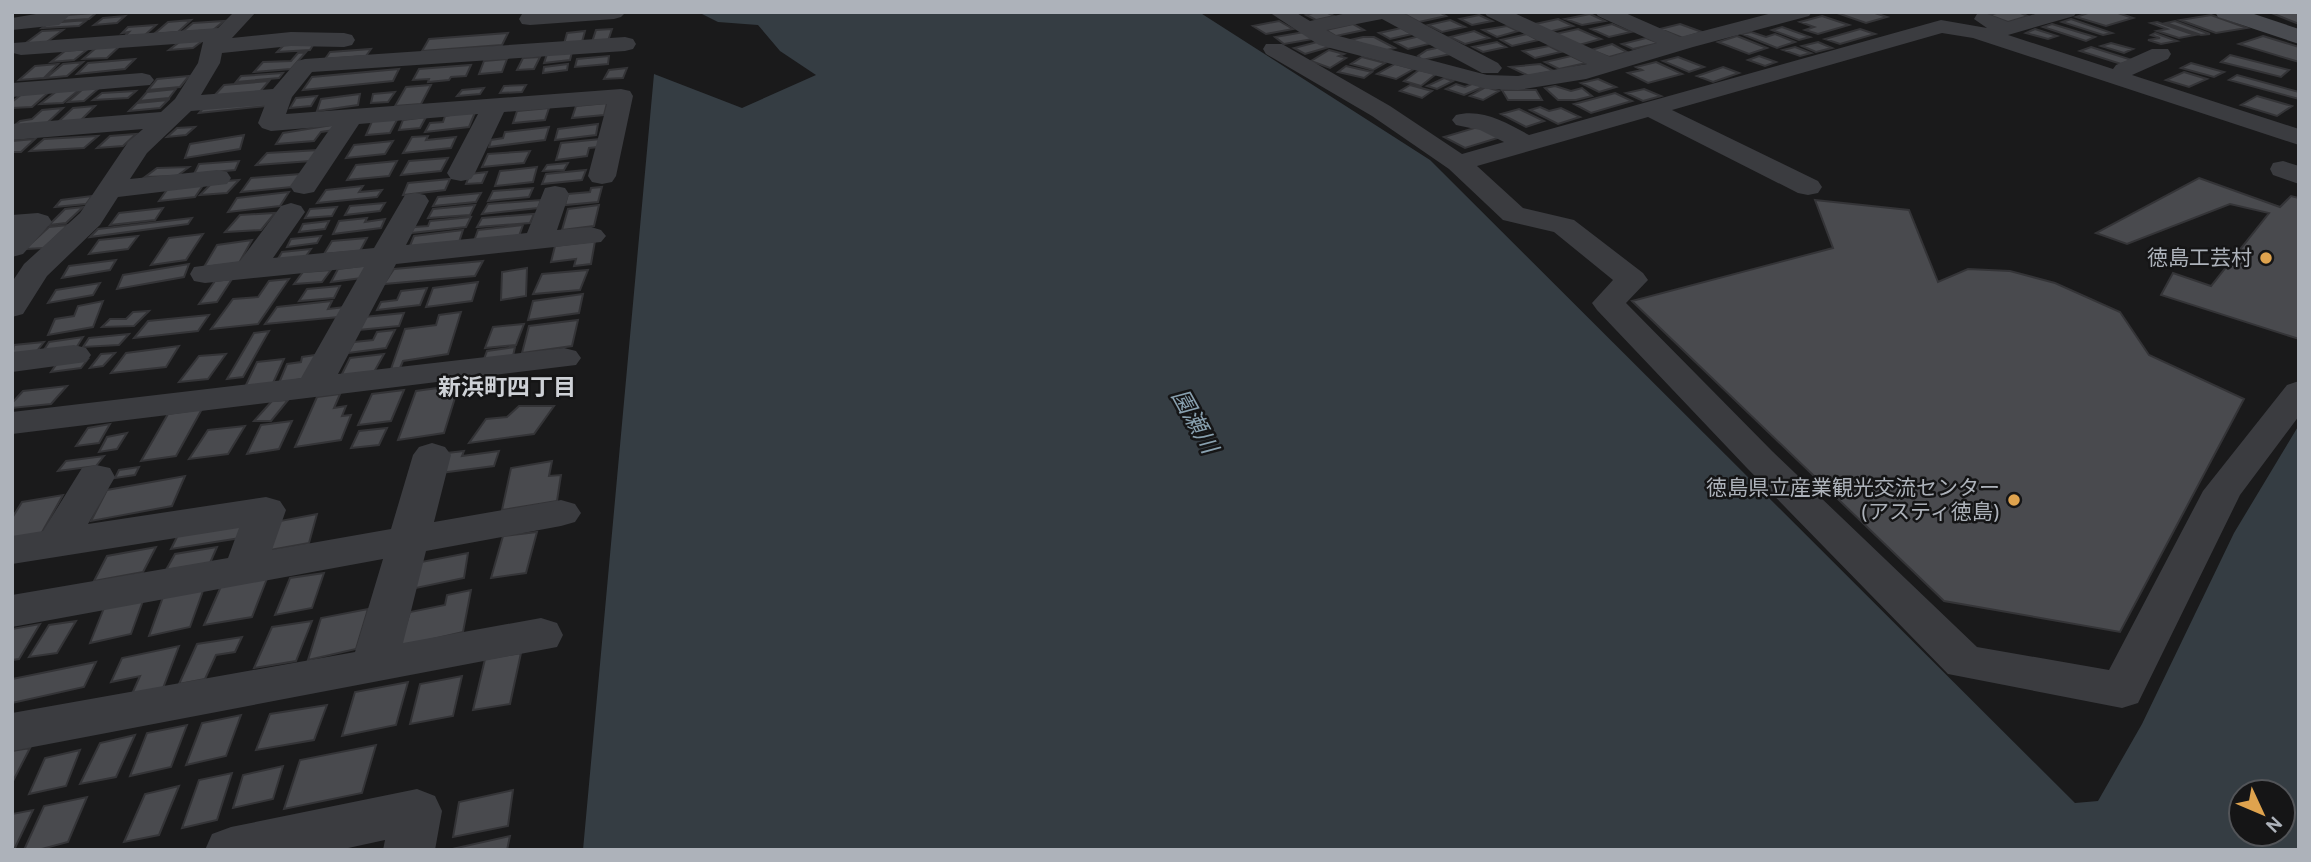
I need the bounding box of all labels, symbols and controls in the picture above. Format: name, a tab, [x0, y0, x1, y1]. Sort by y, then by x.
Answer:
place label: 徳島工芸村	[2147, 246, 2252, 273]
marker: 徳島工芸村	[2258, 250, 2274, 266]
district label: 新浜町四丁目	[438, 375, 576, 404]
water label: 園瀬川	[1163, 385, 1224, 462]
place label: 徳島県立産業観光交流センター (アスティ徳島)	[1706, 476, 2000, 527]
marker: 徳島県立産業観光交流センター (アスティ徳島)	[2006, 492, 2022, 508]
north arrow	[2227, 778, 2297, 848]
text: N	[2259, 810, 2286, 837]

